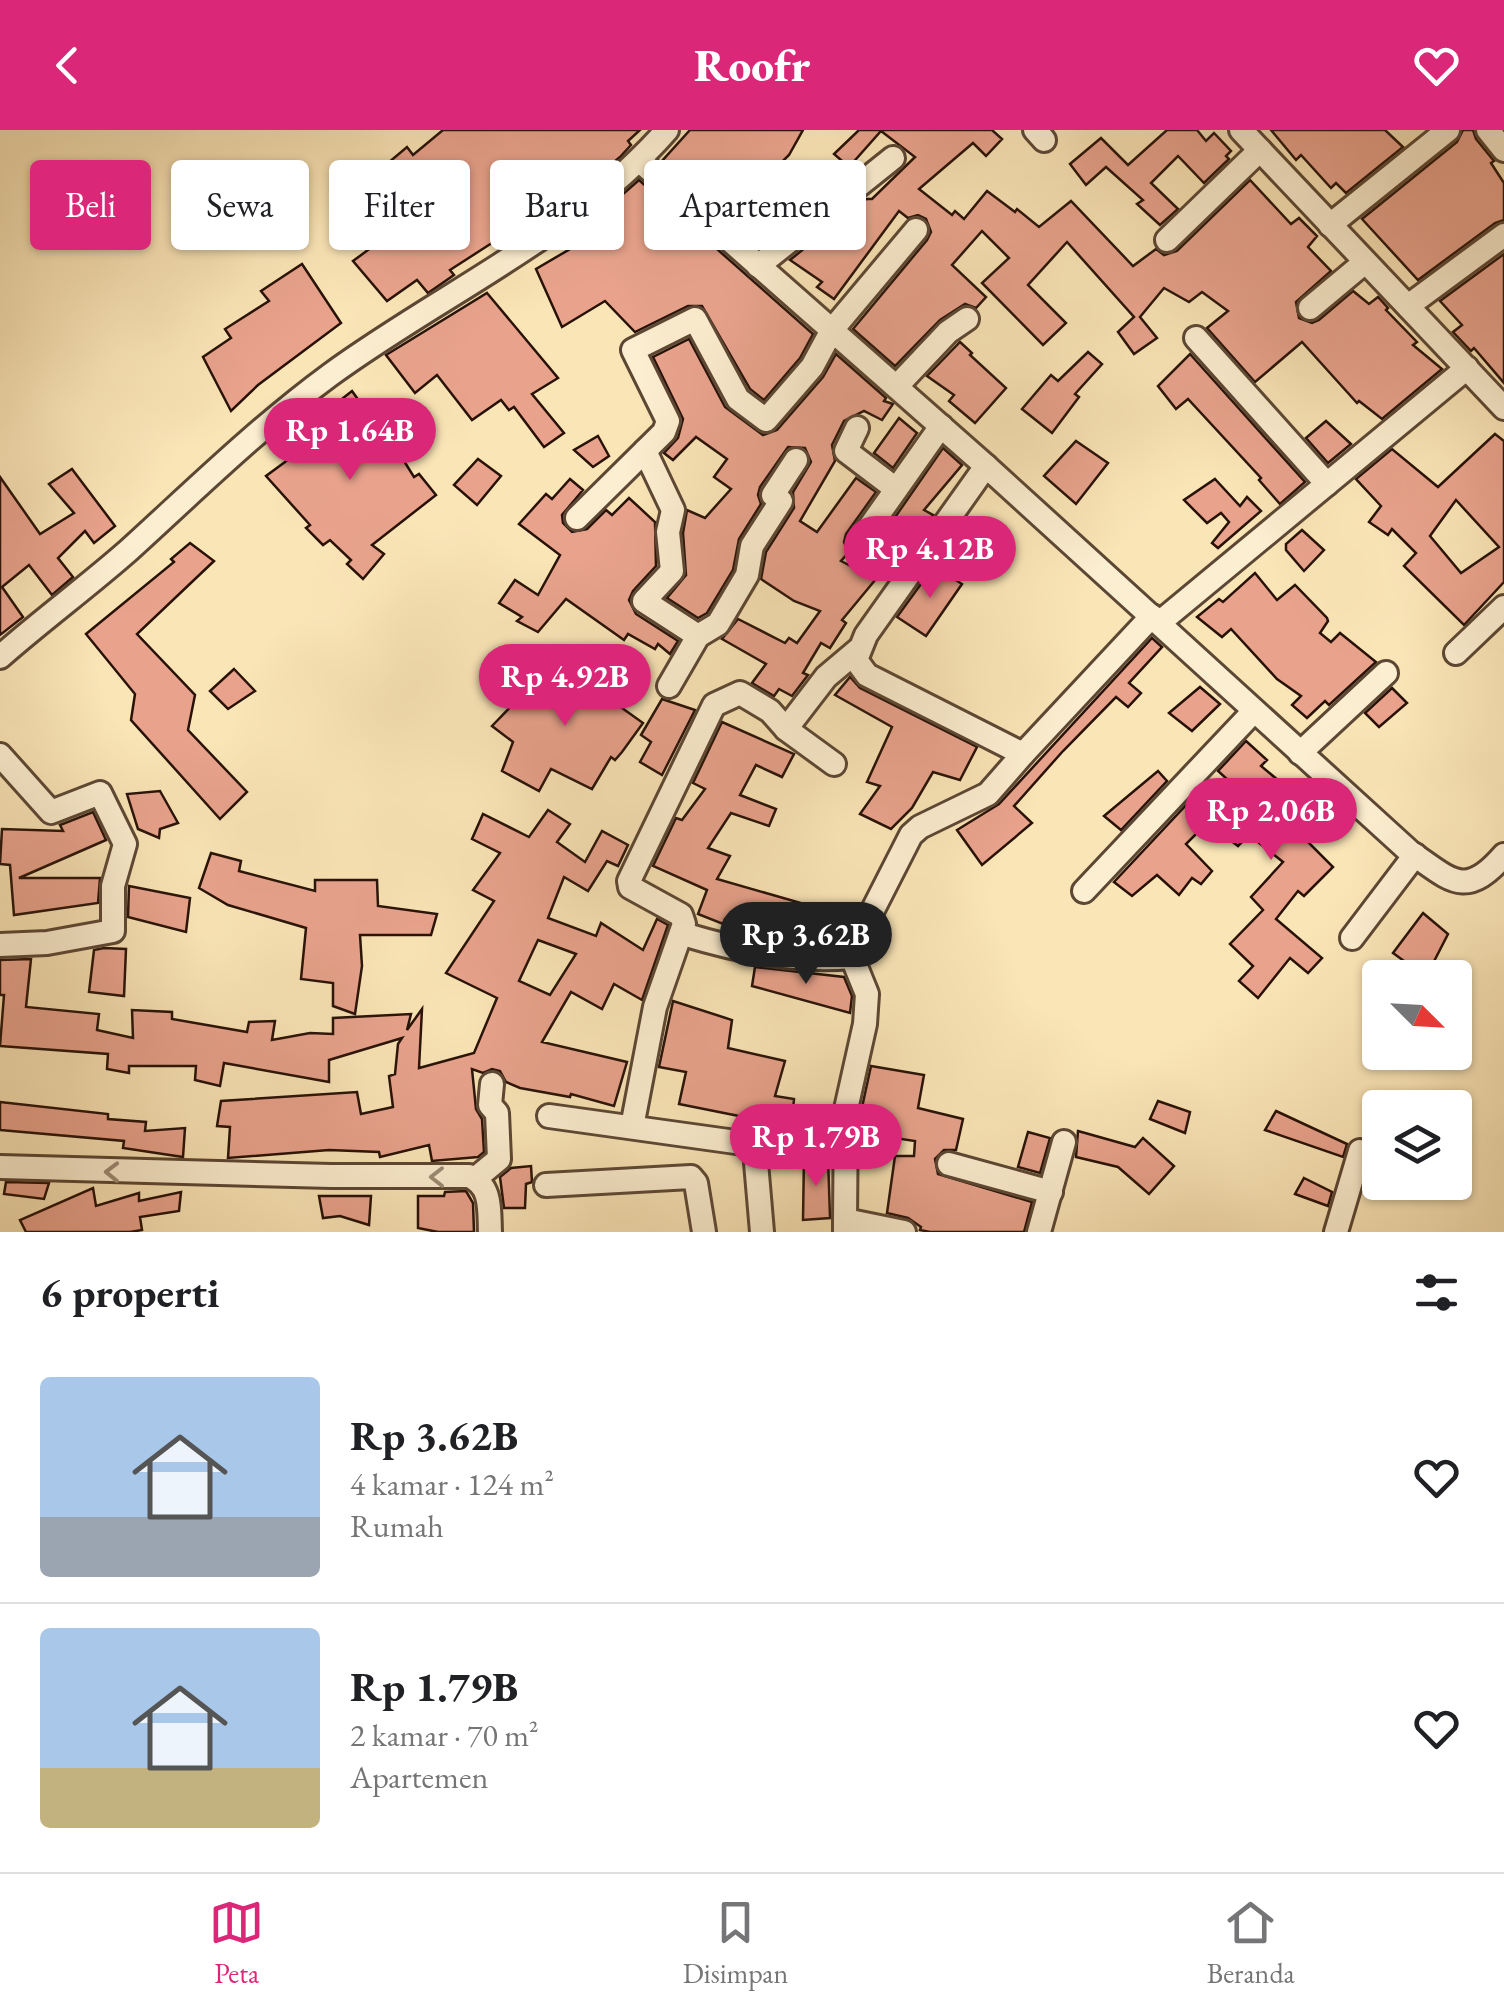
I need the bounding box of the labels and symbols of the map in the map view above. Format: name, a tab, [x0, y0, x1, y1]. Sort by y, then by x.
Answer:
pin: Rp 1.64B	[247, 398, 453, 483]
pin: Rp 4.12B	[827, 516, 1033, 601]
pin: Rp 4.92B	[462, 644, 668, 729]
pin: Rp 2.06B	[1168, 778, 1374, 863]
pin: Rp 3.62B	[703, 902, 909, 987]
north arrow	[1362, 960, 1472, 1070]
pin: Rp 1.79B	[713, 1104, 919, 1189]
one-way arrow	[103, 1161, 119, 1182]
one-way arrow	[428, 1166, 444, 1188]

